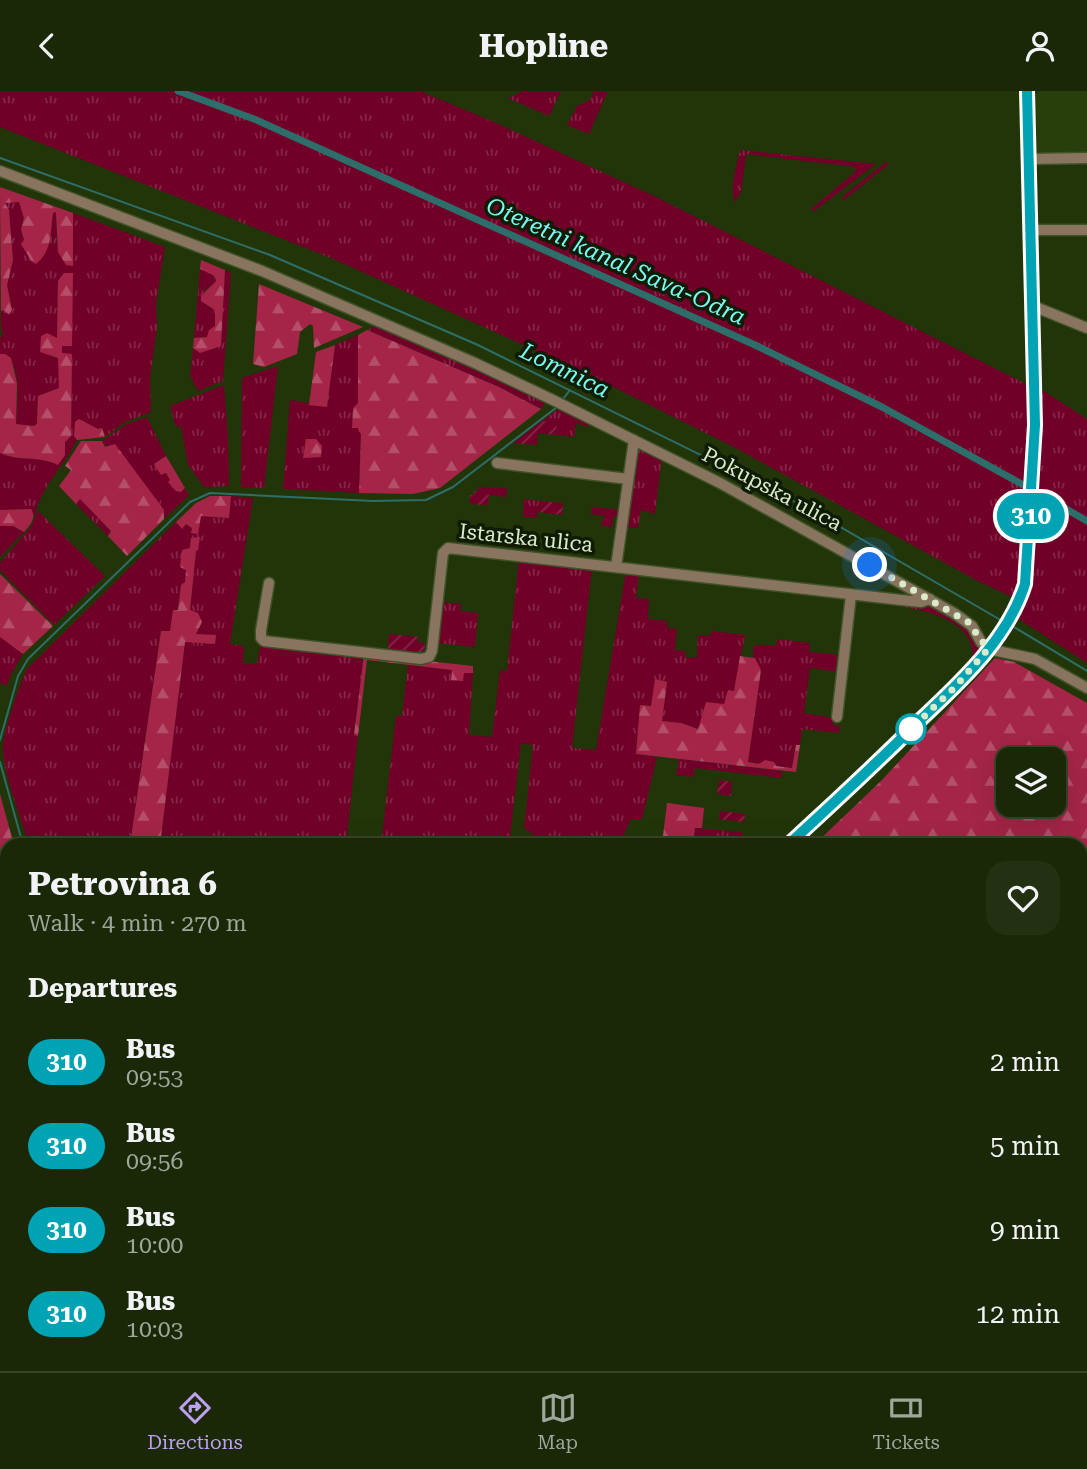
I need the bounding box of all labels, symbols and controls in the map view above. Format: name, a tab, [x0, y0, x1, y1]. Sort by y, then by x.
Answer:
icon: back	[28, 27, 66, 65]
text: Hopline	[479, 27, 608, 65]
icon: person	[1021, 27, 1059, 65]
water label: Oteretni kanal Sava-Odra	[482, 192, 750, 331]
water label: Lomnica	[515, 337, 614, 404]
street label: Pokupska ulica	[698, 442, 846, 536]
line badge: 310	[991, 493, 1071, 539]
text: 310	[1011, 502, 1051, 530]
street label: Istarska ulica	[458, 519, 595, 557]
your location	[852, 547, 887, 582]
unlabelled marker	[896, 714, 926, 744]
map controls	[996, 747, 1066, 817]
button: layers	[996, 747, 1066, 817]
button: heart	[986, 861, 1060, 935]
text: Petrovina 6	[28, 864, 217, 903]
text: Walk · 4 min · 270 m	[28, 910, 247, 937]
text: Departures	[28, 973, 177, 1003]
text: Bus	[126, 1034, 175, 1064]
text: 2 min	[990, 1047, 1060, 1077]
text: 310	[46, 1048, 87, 1076]
text: 09:53	[126, 1064, 183, 1091]
text: Bus	[126, 1118, 175, 1148]
text: 5 min	[990, 1131, 1060, 1161]
text: 310	[46, 1132, 87, 1160]
text: 09:56	[126, 1148, 183, 1175]
text: Bus	[126, 1202, 175, 1232]
text: 9 min	[990, 1215, 1060, 1245]
text: 310	[46, 1216, 87, 1244]
text: 10:00	[126, 1232, 183, 1259]
text: Bus	[126, 1286, 175, 1316]
text: 12 min	[976, 1299, 1060, 1329]
text: 310	[46, 1300, 87, 1328]
text: 10:03	[126, 1316, 183, 1343]
tab: Directions	[147, 1389, 243, 1454]
tab: Map	[537, 1389, 578, 1454]
tab: Tickets	[872, 1389, 940, 1454]

